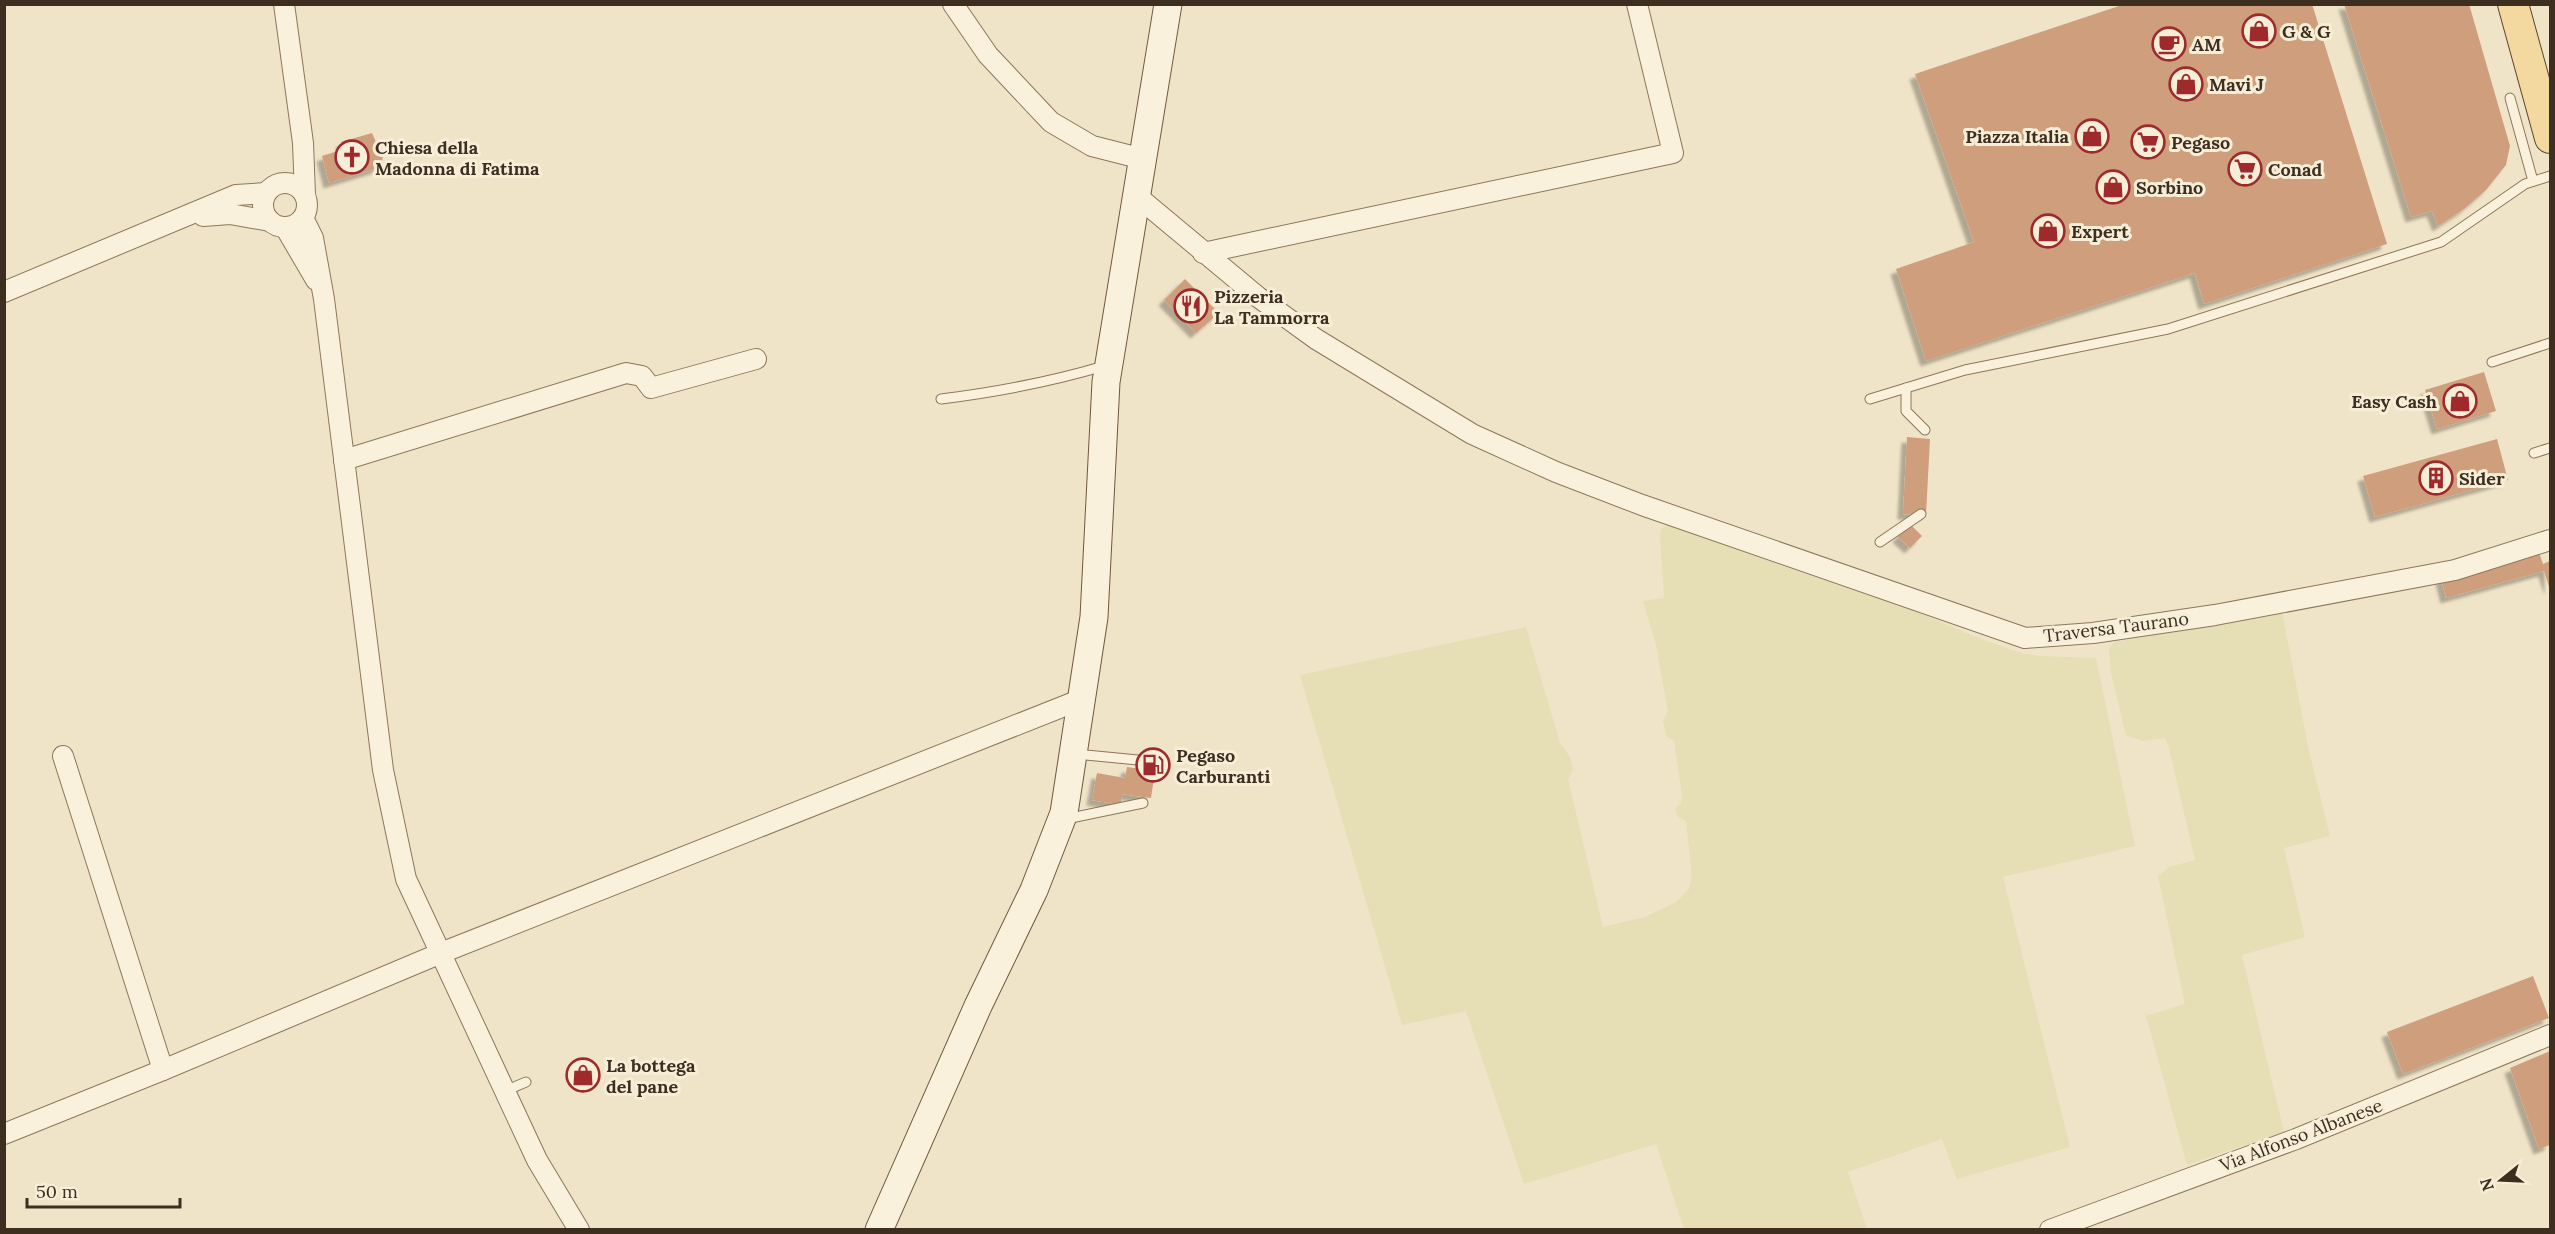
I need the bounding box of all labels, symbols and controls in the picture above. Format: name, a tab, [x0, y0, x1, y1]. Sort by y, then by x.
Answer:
shop icon: G & G	[2241, 13, 2277, 49]
place label: G & G	[2282, 20, 2331, 43]
cafe icon: AM	[2151, 26, 2187, 62]
place label: AM	[2192, 33, 2222, 56]
shop icon: Mavi J	[2168, 66, 2204, 102]
place label: Mavi J	[2209, 73, 2264, 96]
shop icon: Piazza Italia	[2074, 118, 2110, 154]
supermarket icon: Pegaso	[2130, 124, 2166, 160]
place label: Piazza Italia	[1965, 125, 2070, 148]
place label: Pegaso	[2171, 131, 2230, 154]
place label: Chiesa della Madonna di Fatima	[375, 136, 540, 180]
church icon: Chiesa della Madonna di Fatima	[334, 139, 370, 175]
supermarket icon: Conad	[2227, 151, 2263, 187]
place label: Conad	[2268, 158, 2322, 181]
shop icon: Sorbino	[2095, 169, 2131, 205]
place label: Sorbino	[2136, 176, 2203, 199]
shop icon: Expert	[2030, 213, 2066, 249]
place label: Expert	[2071, 220, 2129, 243]
place label: Pizzeria La Tammorra	[1214, 285, 1330, 329]
restaurant icon: Pizzeria La Tammorra	[1173, 288, 1209, 324]
shop icon: Easy Cash	[2442, 383, 2478, 419]
place label: Easy Cash	[2351, 390, 2437, 413]
building icon: Sider	[2418, 460, 2454, 496]
place label: Sider	[2459, 467, 2505, 490]
street label: Traversa Taurano	[2042, 607, 2190, 647]
place label: Pegaso Carburanti	[1176, 744, 1271, 788]
fuel station icon: Pegaso Carburanti	[1135, 747, 1171, 783]
place label: La bottega del pane	[606, 1054, 696, 1098]
shop icon: La bottega del pane	[565, 1057, 601, 1093]
street label: Via Alfonso Albanese	[2215, 1093, 2386, 1177]
north arrow	[2471, 1150, 2531, 1210]
scale bar	[27, 1171, 180, 1209]
text: N	[2475, 1176, 2498, 1194]
text: 50 m	[36, 1180, 78, 1203]

